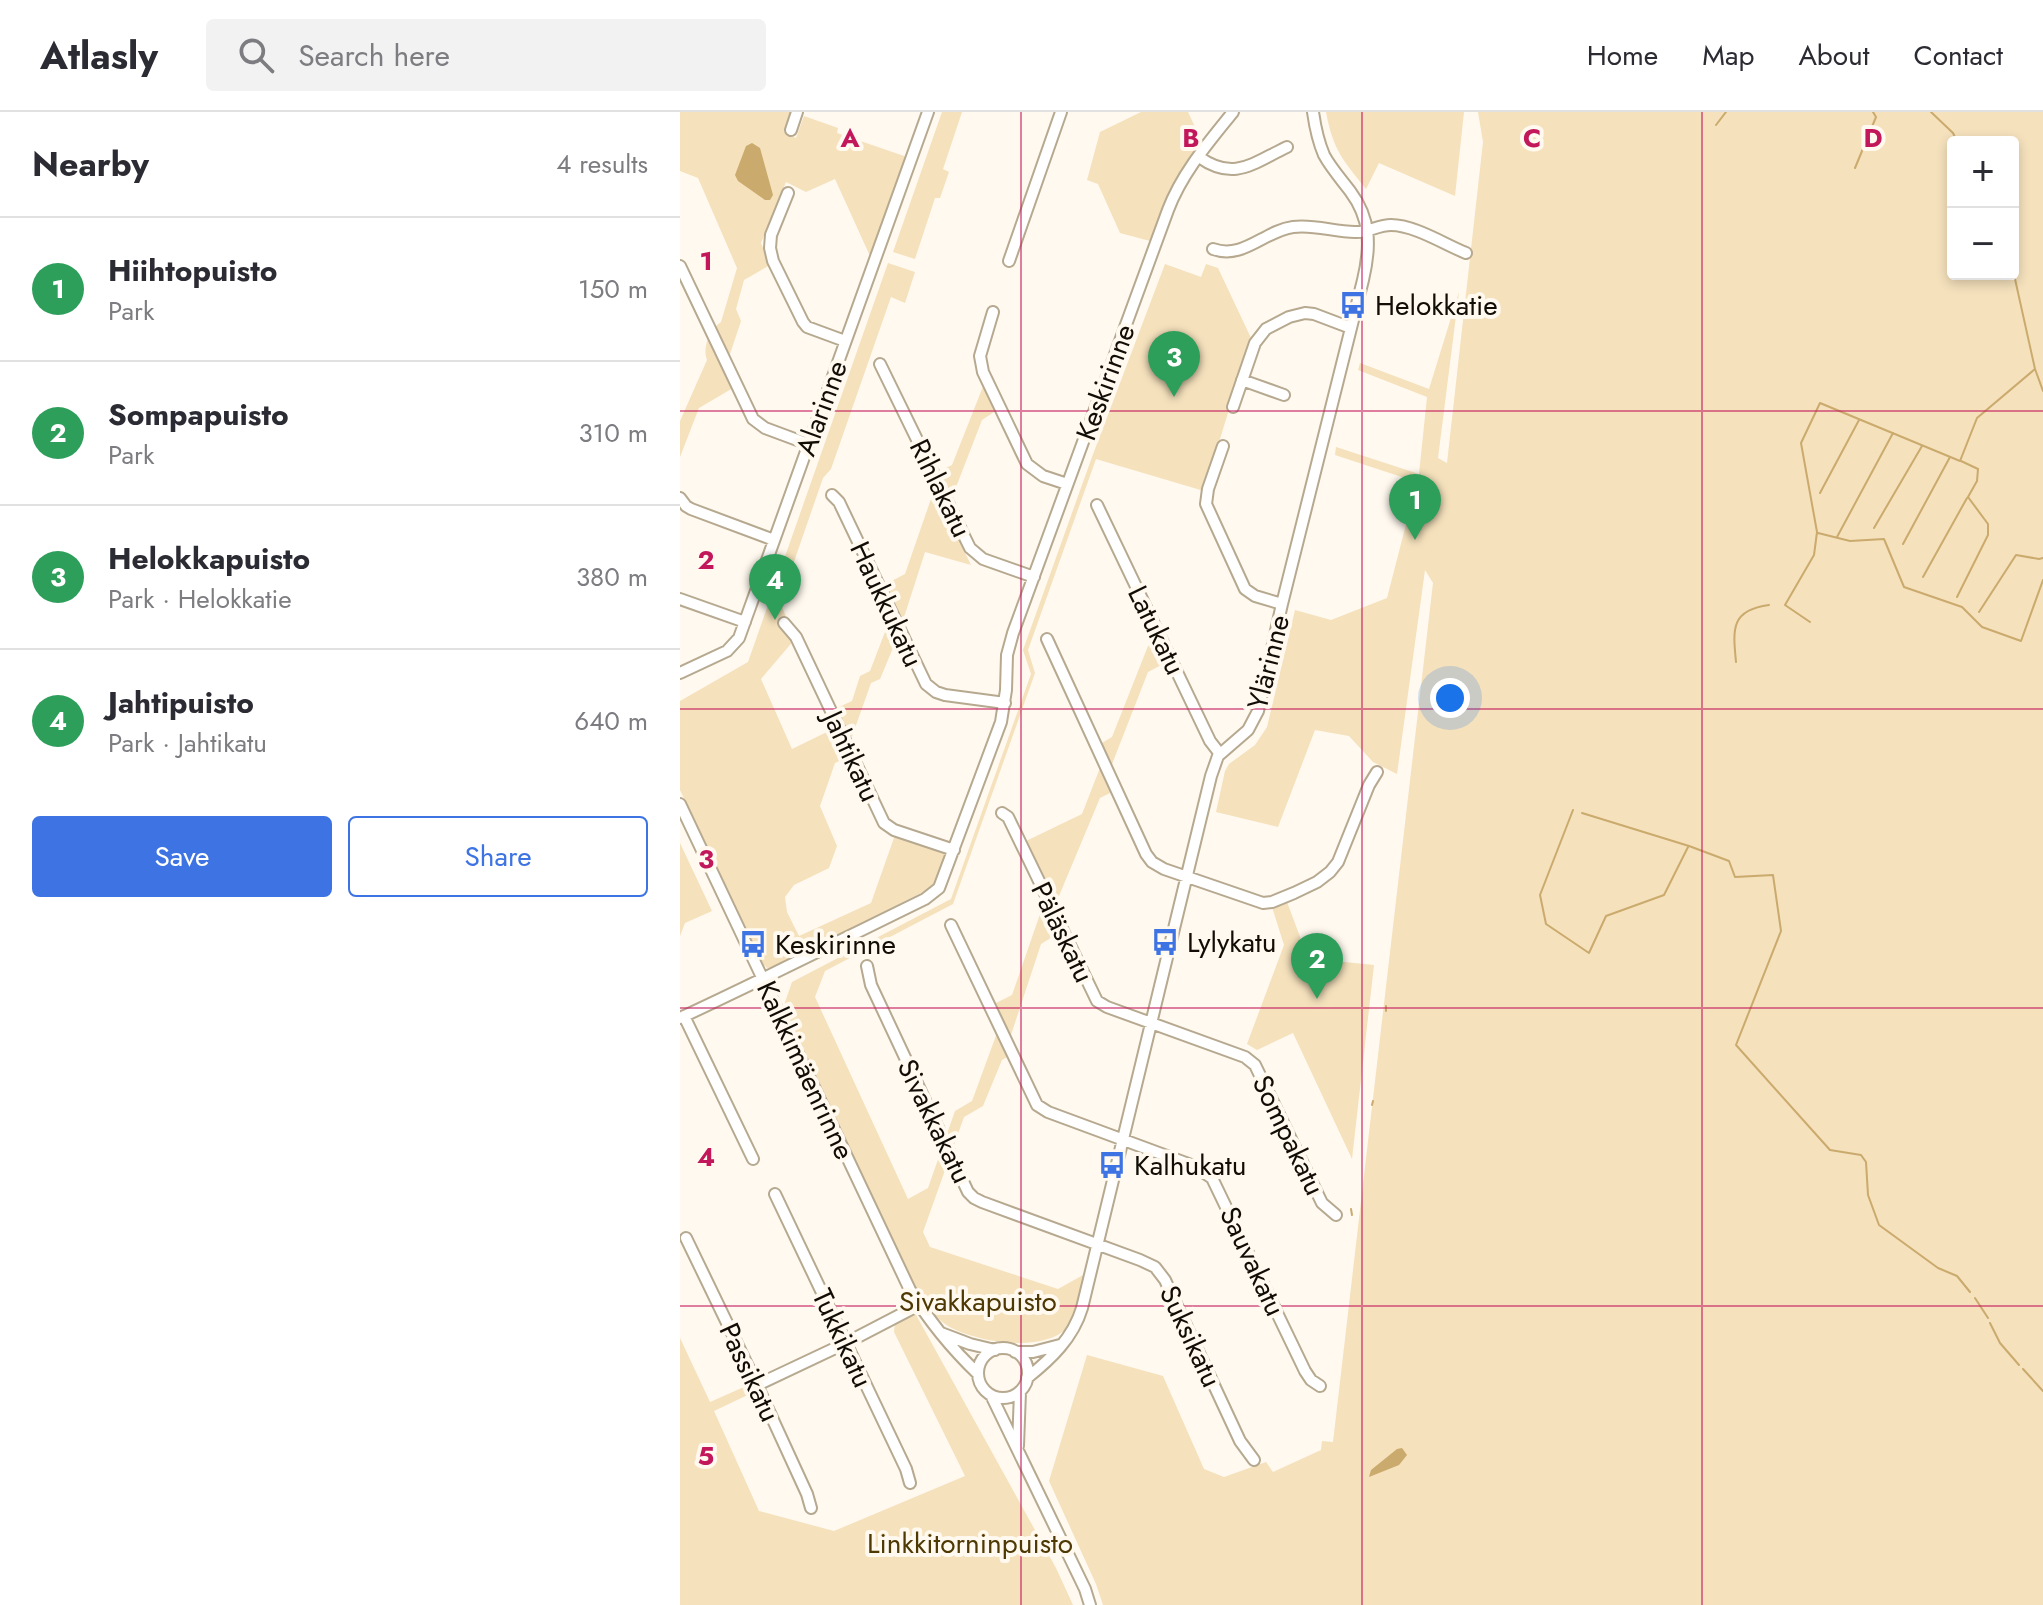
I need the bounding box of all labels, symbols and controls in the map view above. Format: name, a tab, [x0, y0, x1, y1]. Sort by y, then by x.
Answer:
search box	[206, 19, 766, 91]
text: Atlasly	[40, 28, 158, 83]
icon: search	[234, 33, 278, 77]
text: Search here	[298, 34, 450, 77]
text: Home	[1587, 35, 1658, 76]
text: Map	[1702, 35, 1754, 76]
text: About	[1798, 35, 1870, 76]
text: Contact	[1914, 35, 2003, 76]
text: A	[839, 119, 860, 157]
text: B	[1182, 119, 1200, 157]
text: C	[1523, 119, 1541, 157]
text: D	[1863, 119, 1883, 157]
map controls	[1947, 136, 2019, 280]
button: +	[1947, 136, 2019, 208]
text: Nearby	[32, 140, 149, 189]
text: 4 results	[556, 145, 648, 183]
button: −	[1947, 208, 2019, 280]
text: 1	[699, 242, 713, 280]
text: Hiihtopuisto	[108, 249, 277, 292]
text: 1	[51, 270, 65, 308]
text: 150 m	[578, 270, 648, 308]
place label: Helokkatie	[1375, 285, 1498, 326]
bus stop icon: Helokkatie	[1338, 290, 1368, 320]
text: Park	[108, 292, 154, 330]
street label: Keskirinne	[1066, 318, 1145, 446]
pin: 3	[1148, 331, 1200, 397]
street label: Alarinne	[785, 355, 858, 462]
text: Sompapuisto	[108, 393, 289, 436]
text: 2	[49, 414, 67, 452]
text: 310 m	[578, 414, 648, 452]
street label: Rihlakatu	[899, 432, 982, 544]
text: Park	[108, 436, 154, 474]
pin: 1	[1389, 474, 1441, 540]
street label: Haukkukatu	[840, 535, 934, 674]
text: Helokkapuisto	[108, 537, 310, 580]
text: 2	[697, 541, 715, 579]
pin: 4	[749, 554, 801, 620]
text: 3	[50, 558, 66, 596]
text: 380 m	[576, 558, 648, 596]
street label: Latukatu	[1117, 579, 1196, 682]
text: Park · Helokkatie	[108, 580, 292, 618]
street label: Ylärinne	[1237, 610, 1300, 714]
your location	[1430, 678, 1470, 718]
text: Jahtipuisto	[108, 681, 254, 724]
street label: Jahtikatu	[811, 700, 890, 808]
text: 4	[49, 702, 67, 740]
text: 640 m	[574, 702, 648, 740]
text: Park · Jahtikatu	[108, 724, 267, 762]
button: Save	[32, 816, 332, 897]
button: Share	[348, 816, 648, 897]
text: 3	[698, 840, 714, 878]
street label: Päläskatu	[1021, 875, 1105, 989]
place label: Lylykatu	[1187, 922, 1277, 963]
place label: Keskirinne	[775, 924, 896, 965]
bus stop icon: Lylykatu	[1150, 927, 1180, 957]
bus stop icon: Keskirinne	[738, 929, 768, 959]
pin: 2	[1291, 933, 1343, 999]
street label: Kalkkimäenrinne	[746, 974, 865, 1166]
street label: Sivakkakatu	[887, 1052, 982, 1190]
street label: Sompakatu	[1242, 1068, 1335, 1202]
text: 4	[697, 1138, 715, 1176]
place label: Kalhukatu	[1134, 1145, 1246, 1186]
bus stop icon: Kalhukatu	[1097, 1150, 1127, 1180]
street label: Sauvakatu	[1209, 1200, 1296, 1323]
street label: Suksikatu	[1149, 1279, 1232, 1394]
park label: Sivakkapuisto	[899, 1281, 1057, 1322]
street label: Tukkikatu	[802, 1282, 883, 1394]
street label: Passikatu	[709, 1316, 790, 1428]
text: 5	[698, 1437, 714, 1475]
park label: Linkkitorninpuisto	[867, 1523, 1073, 1564]

